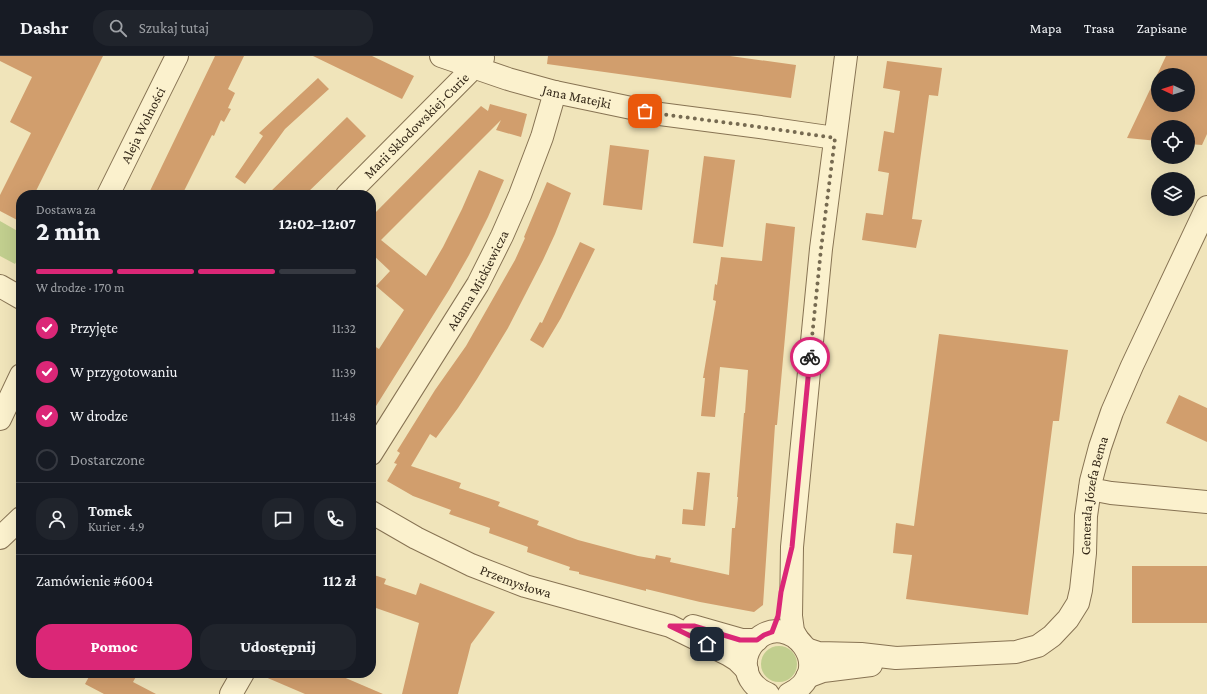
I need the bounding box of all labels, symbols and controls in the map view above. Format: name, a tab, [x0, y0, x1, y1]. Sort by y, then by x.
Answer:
search box	[93, 10, 373, 46]
text: Dashr	[20, 17, 69, 38]
icon: search	[107, 17, 129, 39]
text: Szukaj tutaj	[139, 20, 209, 36]
text: Mapa	[1030, 20, 1062, 36]
text: Trasa	[1084, 20, 1115, 36]
text: Zapisane	[1137, 20, 1187, 36]
north arrow	[1151, 68, 1195, 112]
map controls	[1151, 68, 1195, 216]
street label: Marii Skłodowskiej-Curie	[360, 69, 472, 182]
street label: Jana Matejki	[539, 80, 613, 112]
street label: Aleja Wolności	[117, 84, 168, 166]
pin	[628, 94, 662, 128]
icon: bag	[634, 100, 656, 122]
button: locate	[1151, 120, 1195, 164]
button: layers	[1151, 172, 1195, 216]
text: Dostawa za	[36, 202, 96, 217]
text: 12:02–12:07	[279, 216, 356, 232]
text: 2 min	[36, 217, 100, 246]
street label: Adama Mickiewicza	[443, 227, 512, 333]
text: W drodze · 170 m	[36, 280, 124, 295]
icon: check	[36, 317, 58, 339]
text: Przyjęte	[70, 320, 118, 336]
text: 11:32	[332, 321, 356, 336]
courier	[790, 337, 830, 377]
icon: bike	[799, 346, 821, 368]
icon: check	[36, 361, 58, 383]
text: W przygotowaniu	[70, 364, 178, 380]
text: 11:39	[332, 365, 356, 380]
icon: check	[36, 405, 58, 427]
text: W drodze	[70, 408, 128, 424]
text: 11:48	[331, 409, 356, 424]
street label: Generała Józefa Bema	[1077, 434, 1111, 555]
text: Dostarczone	[70, 452, 145, 468]
button: person	[36, 498, 78, 540]
button: chat	[262, 498, 304, 540]
button: phone	[314, 498, 356, 540]
text: Tomek	[88, 503, 132, 519]
text: Kurier · 4.9	[88, 519, 145, 534]
street label: Przemysłowa	[478, 561, 554, 601]
text: Zamówienie #6004	[36, 573, 153, 589]
text: 112 zł	[323, 573, 356, 589]
button: Pomoc	[36, 624, 192, 670]
button: Udostępnij	[200, 624, 356, 670]
pin	[690, 627, 724, 661]
icon: home	[696, 633, 718, 655]

